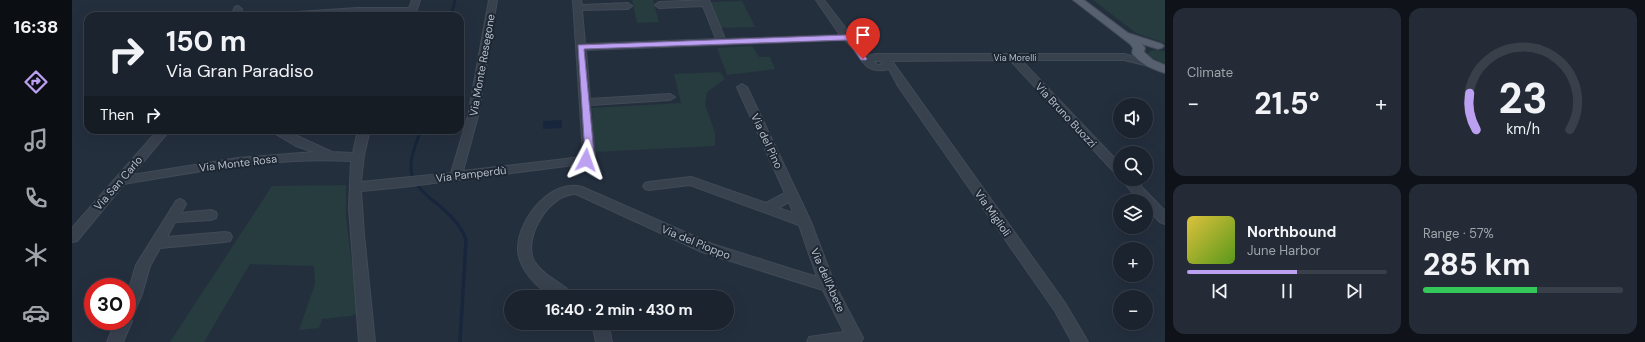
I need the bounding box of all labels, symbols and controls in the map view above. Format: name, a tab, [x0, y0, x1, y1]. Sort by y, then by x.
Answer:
street label: Via Monte Resegone	[466, 13, 498, 117]
text: 16:38	[14, 15, 58, 39]
pin	[846, 18, 880, 59]
text: 150 m	[166, 23, 246, 60]
icon: arrive	[852, 24, 874, 46]
icon: right	[100, 28, 152, 80]
street label: Via Morelli	[994, 52, 1036, 64]
text: Via Gran Paradiso	[166, 59, 314, 83]
text: Climate	[1187, 64, 1233, 81]
icon: directions	[22, 68, 50, 96]
text: 23	[1498, 72, 1548, 126]
street label: Via Bruno Buozzi	[1032, 80, 1100, 150]
text: 21.5°	[1254, 84, 1320, 123]
text: −	[1187, 89, 1199, 118]
text: +	[1375, 89, 1387, 118]
map controls	[1113, 98, 1153, 330]
button: sound	[1113, 98, 1153, 138]
icon: right	[142, 104, 164, 126]
text: Then	[100, 105, 134, 125]
street label: Via del Pino	[748, 111, 786, 171]
text: km/h	[1506, 120, 1540, 138]
icon: music	[22, 126, 50, 154]
position arrow	[565, 139, 607, 181]
button: search	[1113, 146, 1153, 186]
street label: Via Monte Rosa	[198, 151, 278, 175]
street label: Via San Carlo	[91, 153, 145, 213]
street label: Via Pamperdù	[435, 163, 507, 185]
icon: phone	[22, 184, 50, 212]
street label: Via Miglioli	[972, 187, 1014, 239]
button: layers	[1113, 194, 1153, 234]
street label: Via del Pioppo	[659, 222, 733, 262]
text: Northbound	[1247, 222, 1336, 242]
text: Range · 57%	[1423, 225, 1494, 242]
icon: climate	[22, 241, 50, 269]
button: +	[1113, 242, 1153, 282]
text: June Harbor	[1247, 242, 1321, 259]
text: 285 km	[1423, 245, 1530, 284]
street label: Via dell'Abete	[808, 246, 848, 314]
speed limit sign: 30	[84, 278, 136, 330]
icon: previous	[1209, 280, 1231, 302]
icon: pause	[1276, 280, 1298, 302]
icon: next	[1343, 280, 1365, 302]
button: −	[1113, 290, 1153, 330]
icon: car	[22, 299, 50, 327]
text: 16:40 · 2 min · 430 m	[545, 300, 693, 320]

